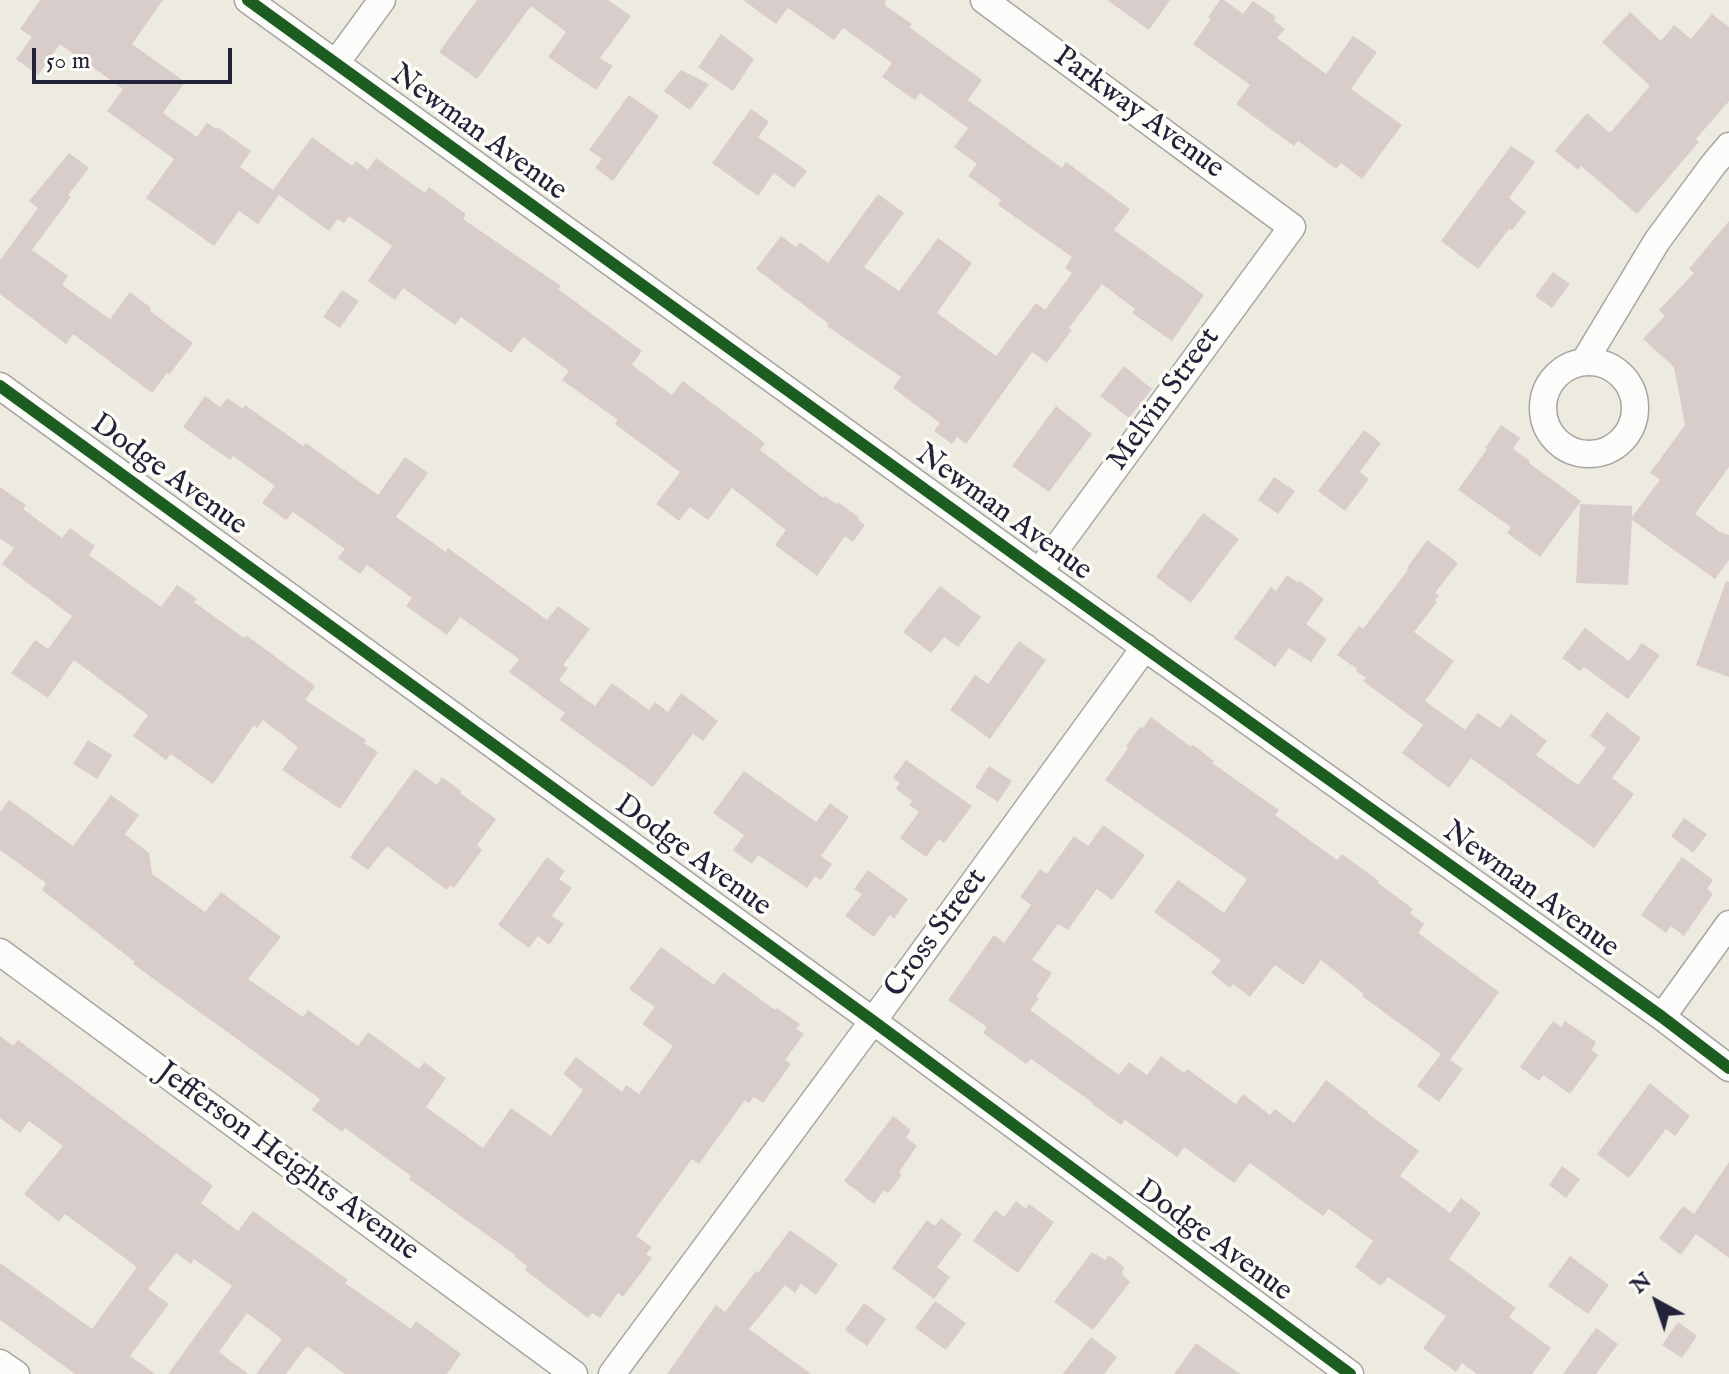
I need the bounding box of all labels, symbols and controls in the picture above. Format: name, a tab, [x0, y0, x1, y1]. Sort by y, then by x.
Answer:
scale bar	[36, 32, 236, 82]
street label: Parkway Avenue	[1046, 40, 1230, 188]
text: 50 m	[46, 46, 90, 77]
street label: Newman Avenue	[383, 58, 573, 210]
street label: Melvin Street	[1101, 321, 1229, 479]
street label: Dodge Avenue	[83, 407, 253, 545]
street label: Newman Avenue	[908, 438, 1098, 590]
street label: Dodge Avenue	[607, 788, 777, 926]
street label: Newman Avenue	[1435, 815, 1625, 967]
street label: Cross Street	[878, 862, 996, 1006]
street label: Jefferson Heights Avenue	[149, 1056, 425, 1270]
street label: Dodge Avenue	[1128, 1173, 1298, 1311]
north arrow	[1617, 1262, 1697, 1342]
text: N	[1625, 1267, 1658, 1300]

